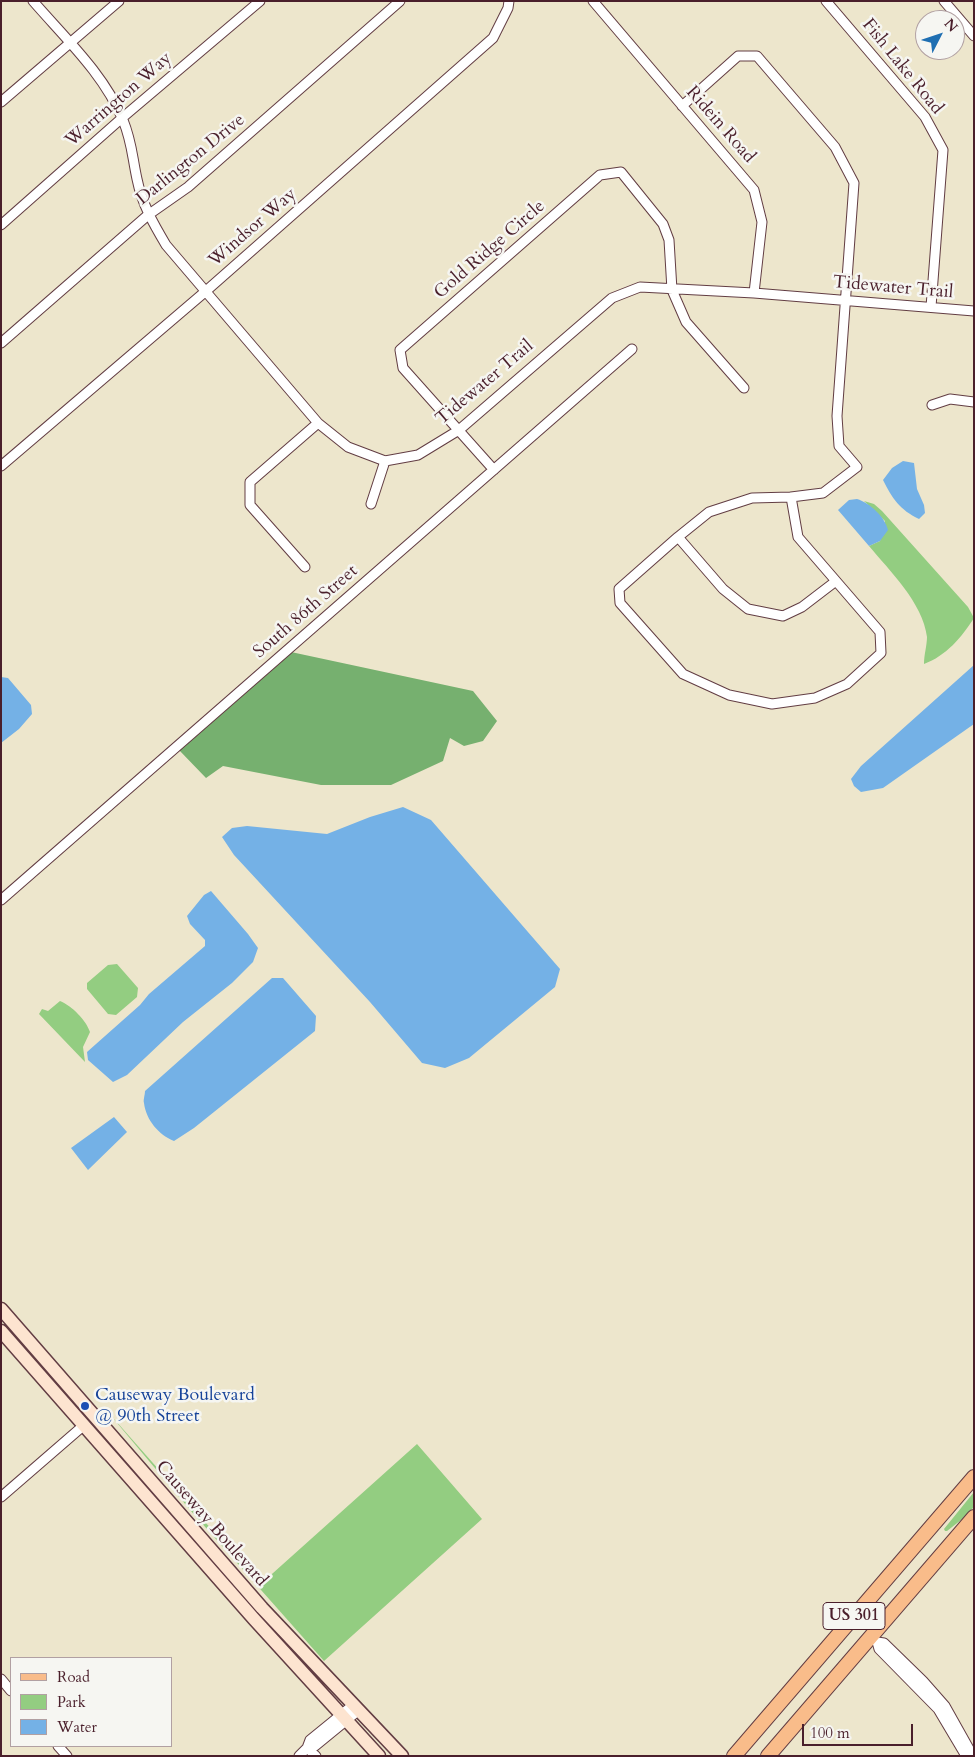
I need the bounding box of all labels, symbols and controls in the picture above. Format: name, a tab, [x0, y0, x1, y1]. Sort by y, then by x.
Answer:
north arrow	[915, 10, 965, 60]
street label: Fish Lake Road	[857, 15, 947, 119]
text: N	[940, 15, 962, 36]
street label: Warrington Way	[61, 48, 177, 152]
street label: Ridein Road	[681, 82, 759, 168]
street label: Darlington Drive	[133, 110, 249, 210]
street label: Windsor Way	[205, 184, 301, 272]
street label: Gold Ridge Circle	[430, 196, 550, 304]
street label: Tidewater Trail	[832, 272, 954, 304]
street label: Tidewater Trail	[432, 336, 538, 430]
street label: South 86th Street	[249, 561, 363, 663]
place label: Causeway Boulevard @ 90th Street	[95, 1385, 255, 1428]
marker: Causeway Boulevard @ 90th Street	[79, 1400, 91, 1412]
street label: Causeway Boulevard	[150, 1457, 272, 1591]
road number: US 301	[823, 1602, 885, 1630]
legend	[10, 1657, 172, 1747]
text: Road	[57, 1667, 90, 1687]
text: Park	[57, 1692, 86, 1712]
scale bar	[805, 1714, 916, 1746]
text: Water	[57, 1717, 97, 1737]
text: 100 m	[810, 1723, 850, 1743]

